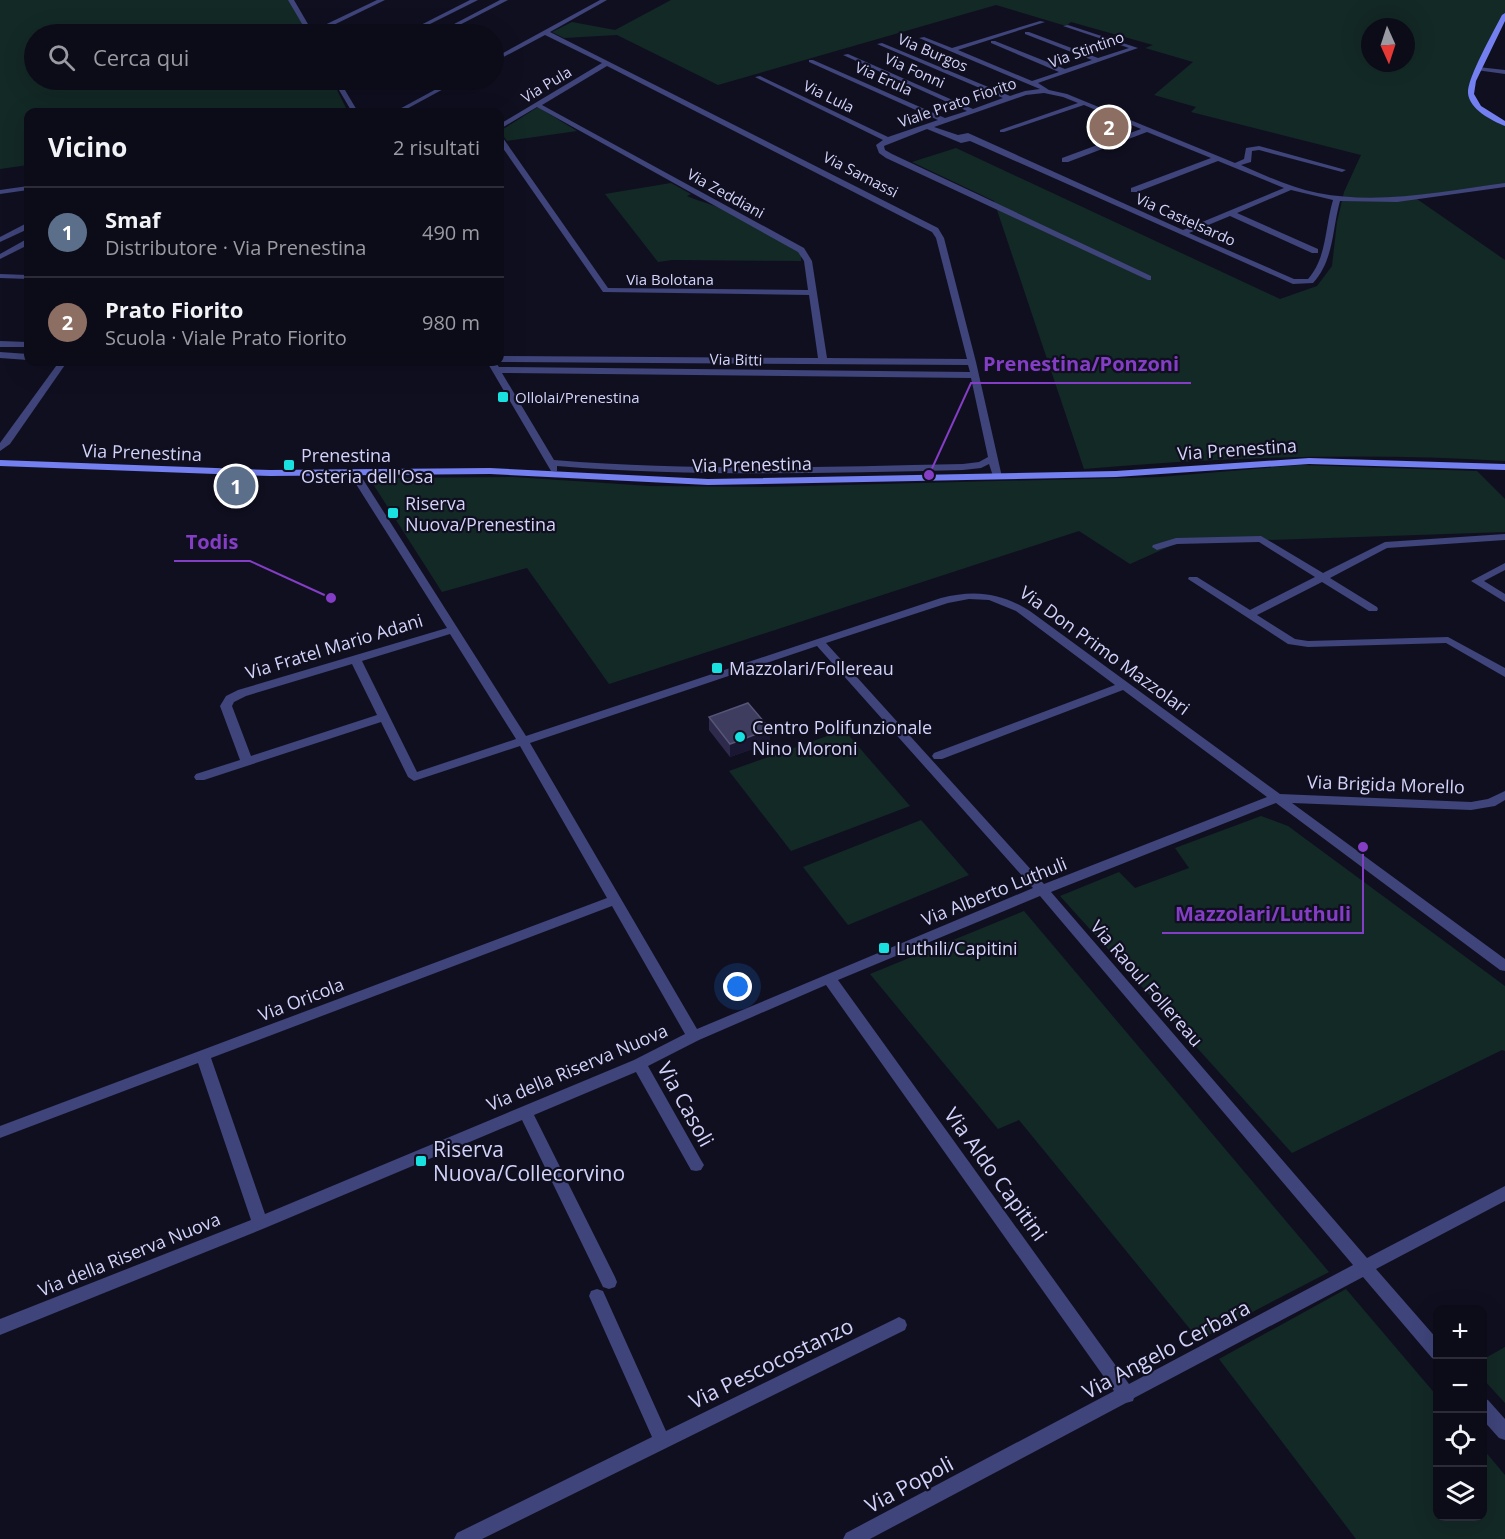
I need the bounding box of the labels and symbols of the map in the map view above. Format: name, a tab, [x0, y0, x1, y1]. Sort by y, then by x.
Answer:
north arrow	[1361, 18, 1415, 72]
street label: Via Stintino	[1046, 26, 1126, 72]
street label: Via Burgos	[895, 28, 971, 76]
street label: Via Fonni	[882, 48, 948, 92]
street label: Via Erula	[852, 57, 916, 99]
street label: Via Pula	[517, 61, 575, 107]
street label: Viale Prato Fiorito	[895, 72, 1019, 132]
street label: Via Lula	[800, 75, 858, 117]
pin: 2	[1090, 104, 1128, 150]
street label: Via Samassi	[820, 147, 902, 201]
street label: Via Zeddiani	[684, 164, 768, 222]
street label: Via Castelsardo	[1133, 188, 1239, 250]
street label: Via Bolotana	[626, 269, 714, 289]
callout: Prenestina/Ponzoni	[971, 345, 1191, 383]
street label: Via Bitti	[709, 349, 763, 369]
text: Prenestina/Ponzoni	[983, 350, 1179, 377]
place label: Ollolai/Prenestina	[515, 387, 640, 407]
marker: Ollolai/Prenestina	[496, 390, 510, 404]
street label: Via Prenestina	[1176, 433, 1298, 465]
street label: Via Prenestina	[82, 438, 202, 466]
place label: Prenestina Osteria dell'Osa	[301, 443, 433, 488]
street label: Via Prenestina	[692, 451, 812, 477]
marker: Prenestina Osteria dell'Osa	[282, 458, 296, 472]
pin: 1	[216, 464, 256, 508]
place label: Riserva Nuova/Prenestina	[405, 491, 556, 536]
marker: Riserva Nuova/Prenestina	[386, 506, 400, 520]
callout: Todis	[174, 523, 250, 561]
text: Todis	[186, 528, 238, 555]
street label: Via Don Primo Mazzolari	[1015, 580, 1195, 720]
street label: Via Fratel Mario Adani	[243, 608, 425, 684]
place label: Mazzolari/Follereau	[729, 656, 894, 680]
marker: Mazzolari/Follereau	[710, 661, 724, 675]
place label: Centro Polifunzionale Nino Moroni	[752, 715, 932, 760]
marker: Centro Polifunzionale Nino Moroni	[733, 730, 747, 744]
street label: Via Brigida Morello	[1307, 769, 1465, 799]
street label: Via Alberto Luthuli	[918, 851, 1070, 931]
callout: Mazzolari/Luthuli	[1162, 895, 1363, 933]
text: Mazzolari/Luthuli	[1175, 900, 1351, 927]
street label: Via Raoul Follereau	[1085, 915, 1209, 1051]
place label: Luthili/Capitini	[896, 936, 1018, 960]
marker: Luthili/Capitini	[877, 941, 891, 955]
street label: Via Oricola	[255, 972, 347, 1026]
your location	[723, 972, 752, 1001]
street label: Via della Riserva Nuova	[483, 1018, 671, 1116]
street label: Via Casoli	[651, 1057, 721, 1151]
street label: Via Aldo Capitini	[938, 1102, 1054, 1246]
place label: Riserva Nuova/Collecorvino	[433, 1135, 625, 1187]
marker: Riserva Nuova/Collecorvino	[414, 1154, 428, 1168]
street label: Via della Riserva Nuova	[34, 1206, 224, 1302]
street label: Via Angelo Cerbara	[1077, 1293, 1255, 1405]
street label: Via Pescocostanzo	[684, 1311, 858, 1415]
street label: Via Popoli	[860, 1449, 958, 1519]

